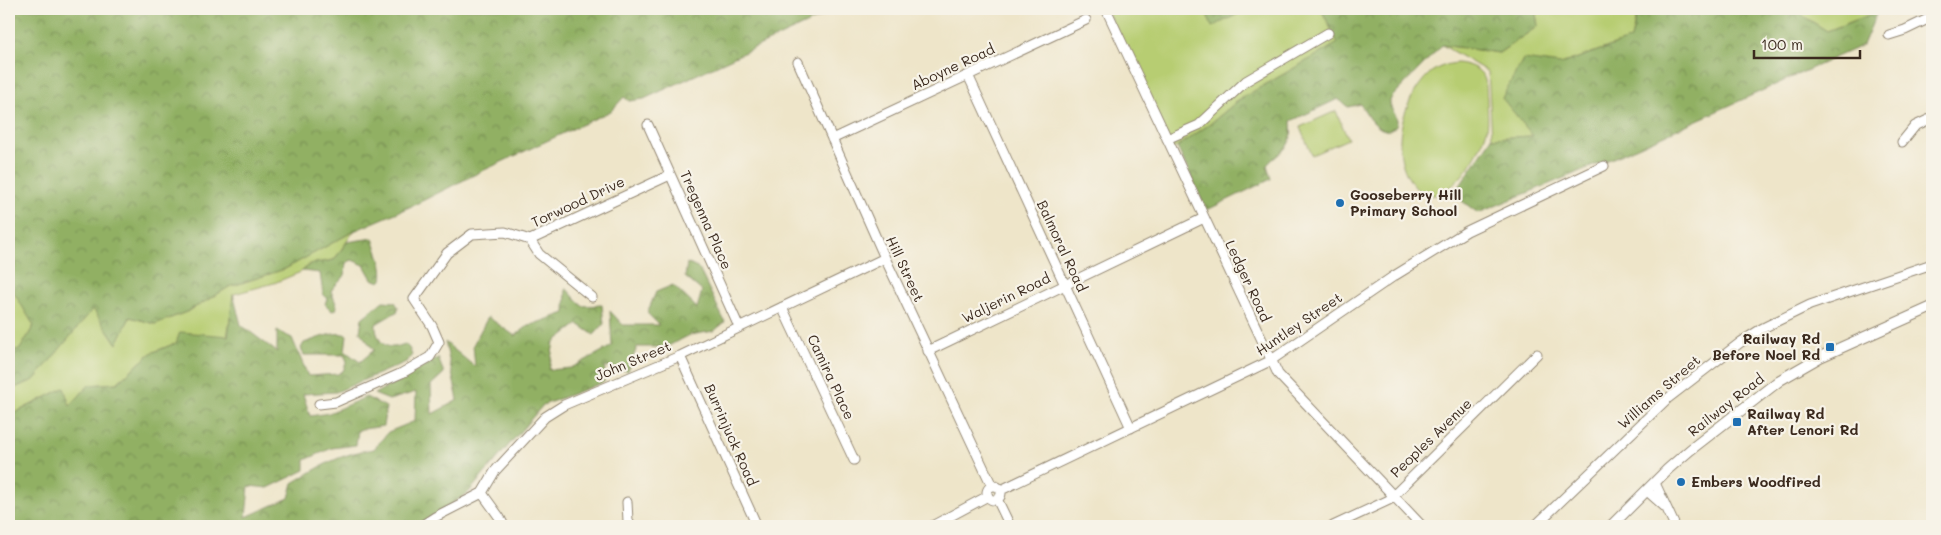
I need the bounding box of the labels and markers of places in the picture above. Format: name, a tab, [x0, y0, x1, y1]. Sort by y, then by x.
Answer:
place label: Gooseberry Hill Primary School	[1350, 185, 1461, 220]
marker: Gooseberry Hill Primary School	[1334, 197, 1346, 209]
place label: Railway Rd Before Noel Rd	[1712, 329, 1820, 364]
marker: Railway Rd Before Noel Rd	[1824, 341, 1836, 353]
place label: Railway Rd After Lenori Rd	[1747, 404, 1858, 439]
marker: Railway Rd After Lenori Rd	[1731, 416, 1743, 428]
place label: Embers Woodfired	[1691, 472, 1821, 491]
marker: Embers Woodfired	[1675, 476, 1687, 488]

